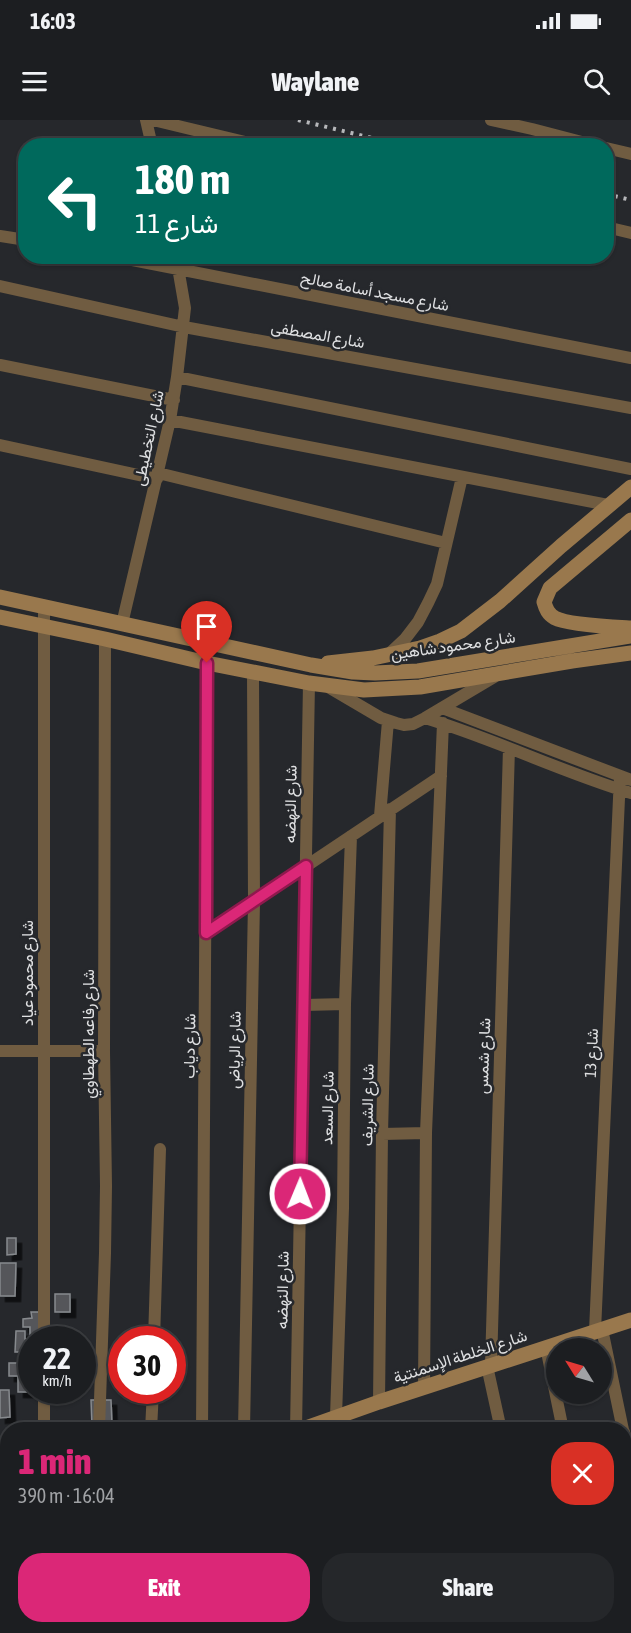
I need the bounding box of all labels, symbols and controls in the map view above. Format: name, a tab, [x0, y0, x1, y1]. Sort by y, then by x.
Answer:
text: 16:03	[30, 8, 76, 34]
icon: menu	[18, 65, 51, 98]
icon: search	[580, 65, 613, 98]
text: Waylane	[272, 66, 359, 97]
text: 180 m	[135, 155, 230, 203]
icon: left	[36, 162, 114, 240]
text: شارع 11	[135, 208, 218, 239]
street label: شارع مسجد أسامة صالح	[299, 268, 451, 317]
street label: شارع المصطفى	[269, 317, 366, 354]
street label: شارع التخطيطى	[129, 389, 170, 488]
pin	[181, 601, 232, 663]
icon: arrive	[190, 610, 223, 643]
street label: شارع محمود شاهين	[389, 627, 517, 666]
street label: شارع النهضه	[280, 765, 303, 843]
street label: شارع محمود عياد	[18, 920, 39, 1026]
street label: شارع رفاعه الطهطاوي	[79, 969, 102, 1099]
street label: شارع الرياض	[224, 1011, 247, 1089]
street label: شارع دياب	[179, 1013, 202, 1079]
street label: شارع شمس	[473, 1018, 496, 1094]
street label: شارع 13	[581, 1028, 604, 1078]
street label: شارع الشريف	[357, 1064, 380, 1146]
street label: شارع السعد	[317, 1071, 340, 1145]
position arrow	[268, 1162, 332, 1226]
street label: شارع النهضه	[272, 1251, 295, 1329]
speed limit sign: 30	[108, 1326, 186, 1404]
street label: شارع الخلطة الإسمنتية	[391, 1326, 530, 1389]
north arrow	[546, 1338, 612, 1404]
map controls	[546, 1338, 612, 1404]
text: 22	[43, 1341, 71, 1375]
text: km/h	[42, 1372, 72, 1389]
text: 1 min	[18, 1440, 92, 1482]
button: close	[551, 1442, 614, 1505]
text: 390 m · 16:04	[18, 1484, 115, 1507]
button: Exit	[18, 1553, 310, 1622]
button: Share	[322, 1553, 614, 1622]

